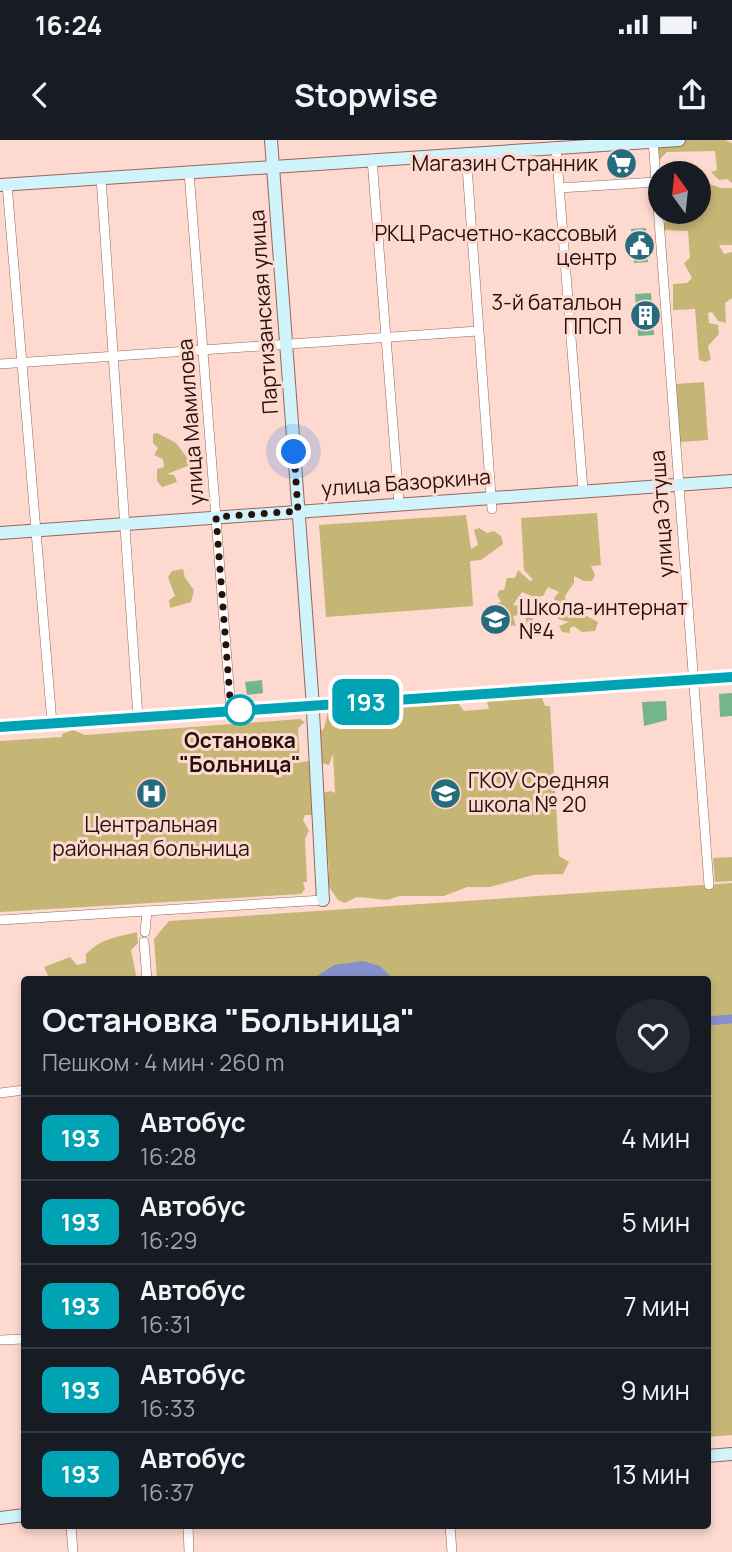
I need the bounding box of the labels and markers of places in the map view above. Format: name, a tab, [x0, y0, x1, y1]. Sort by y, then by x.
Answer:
supermarket icon: Магазин Странник	[604, 147, 638, 181]
place label: Магазин Странник	[412, 149, 599, 177]
place label: РКЦ Расчетно-кассовый центр	[374, 219, 617, 271]
public building icon: РКЦ Расчетно-кассовый центр	[623, 229, 657, 263]
place label: 3-й батальон ППСП	[491, 288, 622, 340]
building icon: 3-й батальон ППСП	[628, 298, 662, 332]
place label: Школа-интернат №4	[519, 593, 688, 645]
school or university icon: Школа-интернат №4	[479, 603, 513, 637]
marker: Остановка "Больница"	[225, 695, 255, 725]
place label: Остановка "Больница"	[179, 726, 301, 778]
place label: ГКОУ Средняя школа № 20	[468, 766, 609, 818]
hospital icon: Центральная районная больница	[134, 776, 168, 810]
school or university icon: ГКОУ Средняя школа № 20	[428, 776, 462, 810]
place label: Центральная районная больница	[52, 810, 250, 862]

